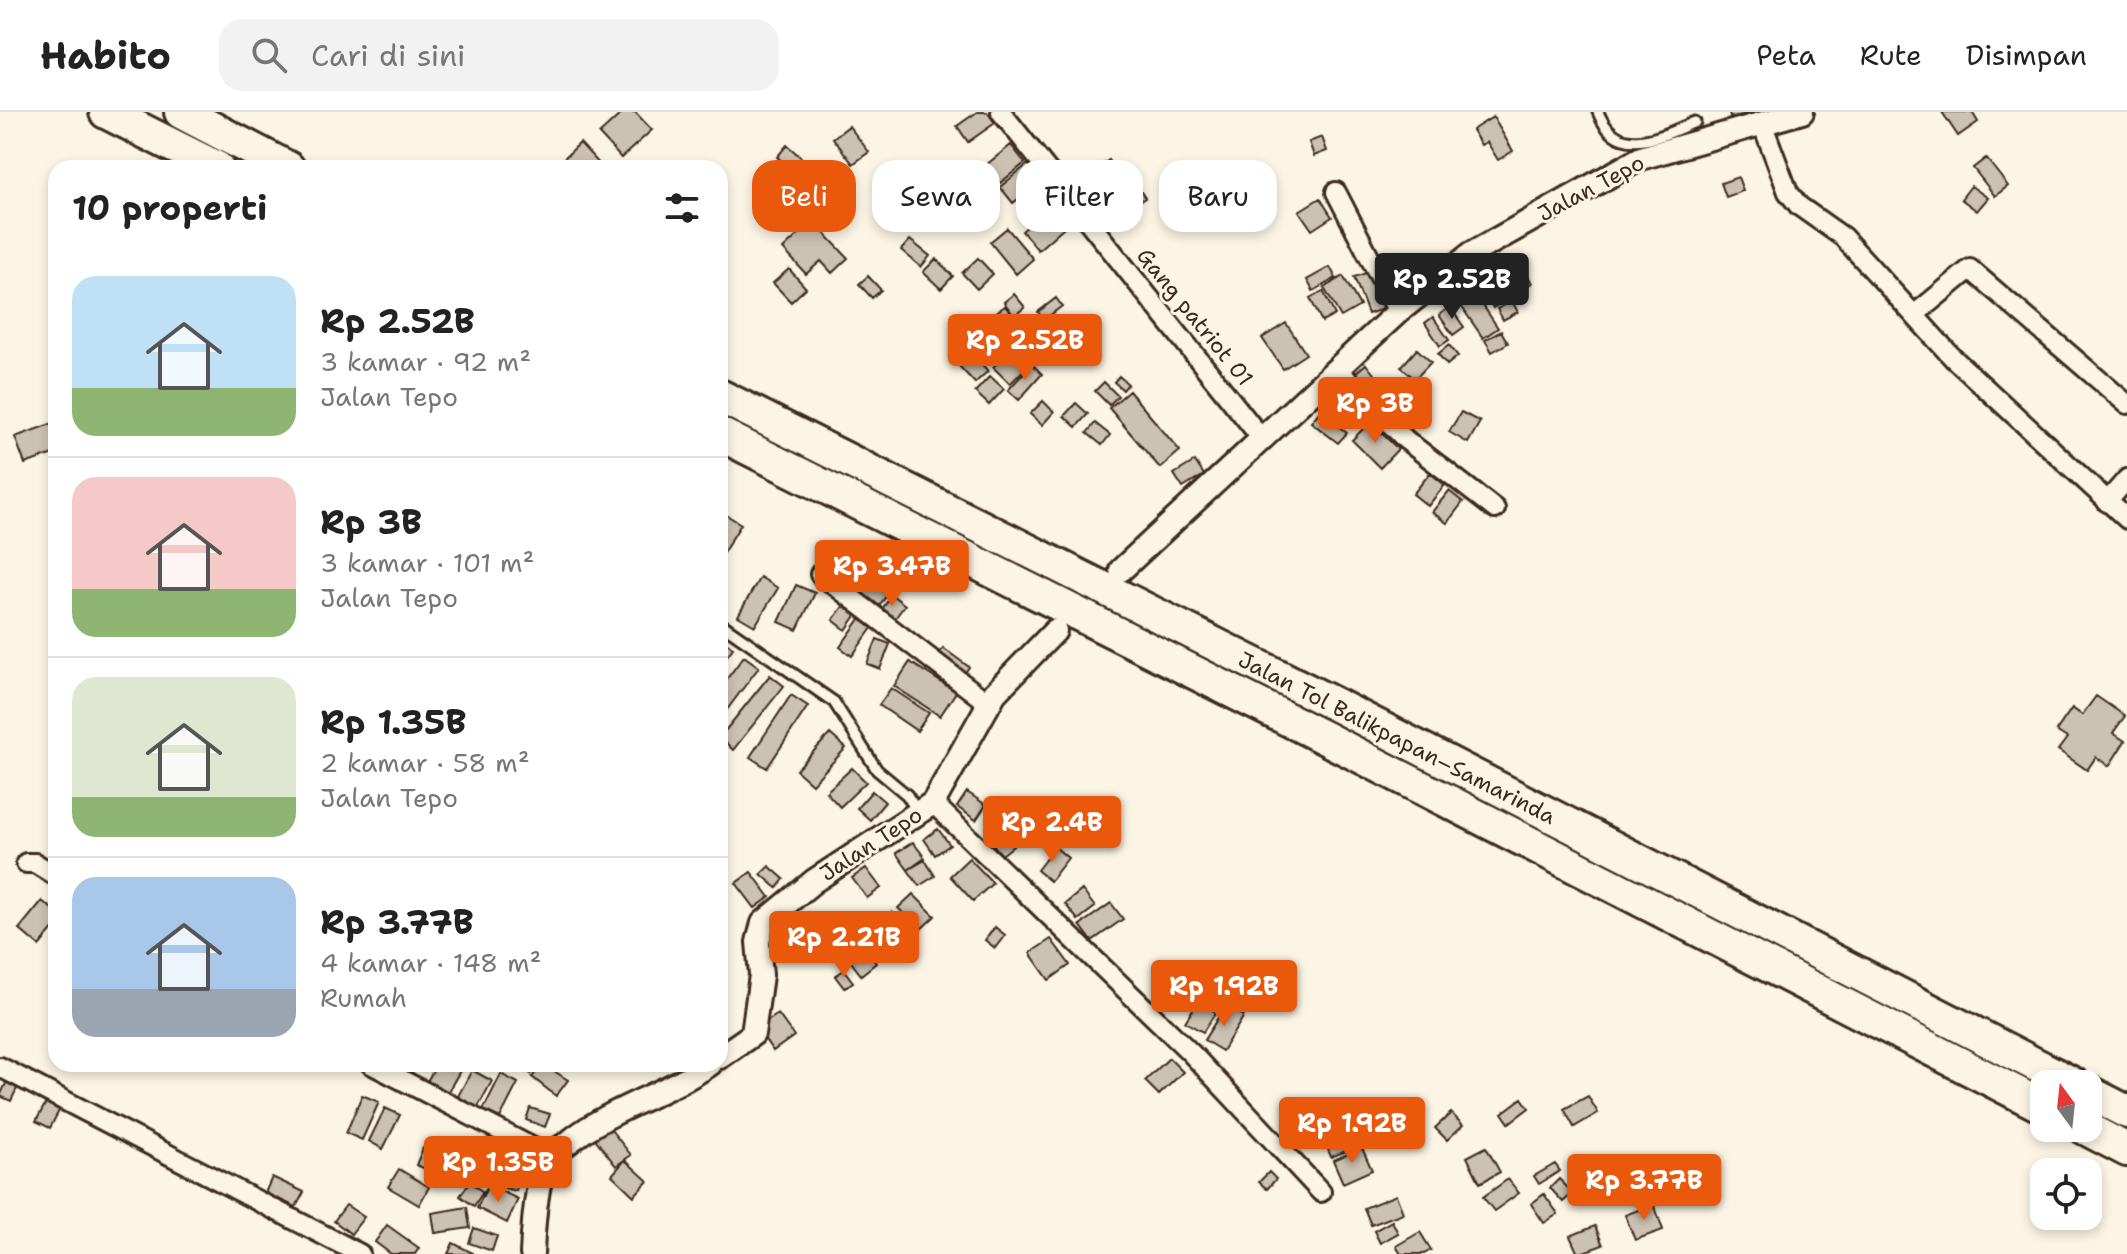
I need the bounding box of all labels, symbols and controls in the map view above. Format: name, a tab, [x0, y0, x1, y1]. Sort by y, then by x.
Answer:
search box	[219, 19, 779, 91]
text: Habito	[40, 30, 171, 81]
icon: search	[247, 33, 291, 77]
text: Cari di sini	[311, 35, 465, 76]
text: Peta	[1756, 36, 1816, 74]
text: Rute	[1860, 36, 1922, 74]
text: Disimpan	[1966, 36, 2087, 74]
street label: Jalan Tepo	[1533, 148, 1649, 228]
chip: Beli	[752, 160, 856, 232]
chip: Sewa	[872, 160, 1000, 232]
chip: Filter	[1016, 160, 1143, 232]
chip: Baru	[1159, 160, 1277, 232]
text: 10 properti	[72, 185, 267, 231]
icon: filters	[660, 186, 704, 230]
street label: Gang patriot 01	[1130, 242, 1260, 392]
pin: Rp 2.52B	[1369, 253, 1535, 321]
text: Rp 2.52B	[1393, 261, 1511, 296]
text: Rp 2.52B	[320, 298, 475, 344]
icon: home	[136, 308, 232, 404]
pin: Rp 2.52B	[942, 314, 1108, 382]
text: Rp 2.52B	[966, 322, 1084, 357]
text: 3 kamar · 92 m²	[320, 344, 531, 379]
pin: Rp 3B	[1319, 377, 1431, 445]
text: Jalan Tepo	[320, 379, 458, 414]
text: Rp 3B	[1336, 385, 1414, 420]
text: Rp 3B	[320, 499, 422, 545]
icon: home	[136, 509, 232, 605]
pin: Rp 3.47B	[809, 540, 975, 608]
text: 3 kamar · 101 m²	[320, 545, 535, 580]
text: Rp 3.47B	[833, 548, 951, 583]
text: Jalan Tepo	[320, 580, 458, 615]
street label: Jalan Tol Balikpapan–Samarinda	[1233, 645, 1561, 831]
text: Rp 1.35B	[320, 699, 467, 745]
icon: home	[136, 709, 232, 805]
text: 2 kamar · 58 m²	[320, 745, 530, 780]
text: Jalan Tepo	[320, 780, 458, 815]
pin: Rp 2.4B	[978, 796, 1126, 864]
street label: Jalan Tepo	[814, 800, 928, 888]
text: Rp 2.4B	[1001, 804, 1103, 839]
text: Rp 3.77B	[320, 899, 474, 945]
icon: home	[136, 909, 232, 1005]
pin: Rp 2.21B	[761, 911, 927, 979]
text: Rp 2.21B	[787, 919, 901, 954]
text: 4 kamar · 148 m²	[320, 945, 542, 980]
pin: Rp 1.92B	[1141, 960, 1307, 1028]
text: Rp 1.92B	[1169, 968, 1279, 1003]
text: Rumah	[320, 980, 407, 1015]
north arrow	[2030, 1070, 2102, 1142]
map controls	[2030, 1070, 2102, 1230]
pin: Rp 1.92B	[1269, 1097, 1435, 1165]
text: Rp 1.92B	[1297, 1105, 1407, 1140]
pin: Rp 1.35B	[415, 1136, 581, 1204]
text: Rp 1.35B	[442, 1144, 554, 1179]
pin: Rp 3.77B	[1561, 1154, 1727, 1222]
button: locate	[2030, 1158, 2102, 1230]
text: Rp 3.77B	[1585, 1162, 1703, 1197]

